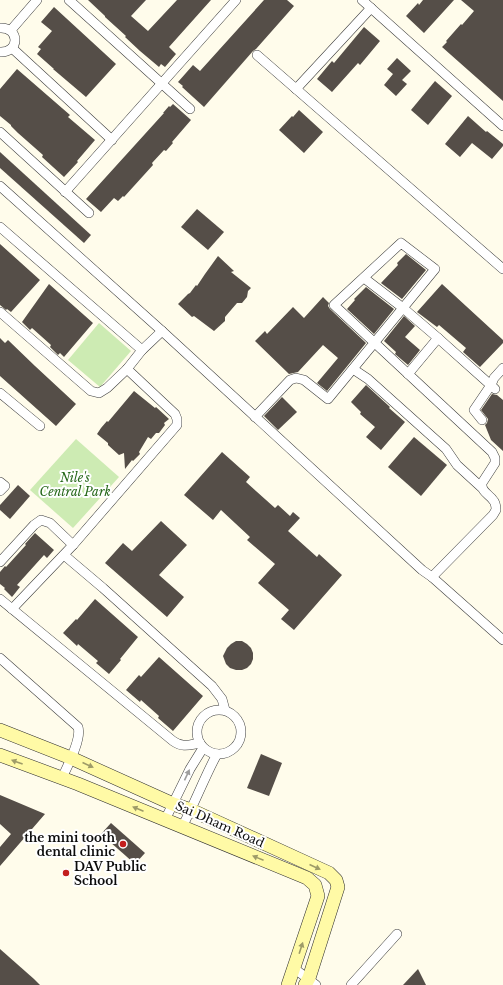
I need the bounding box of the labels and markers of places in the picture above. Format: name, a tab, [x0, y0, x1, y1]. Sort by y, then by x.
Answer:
place label: the mini tooth dental clinic	[24, 830, 115, 859]
marker: the mini tooth dental clinic	[118, 839, 128, 849]
place label: DAV Public School	[74, 859, 146, 888]
marker: DAV Public School	[61, 868, 71, 878]

